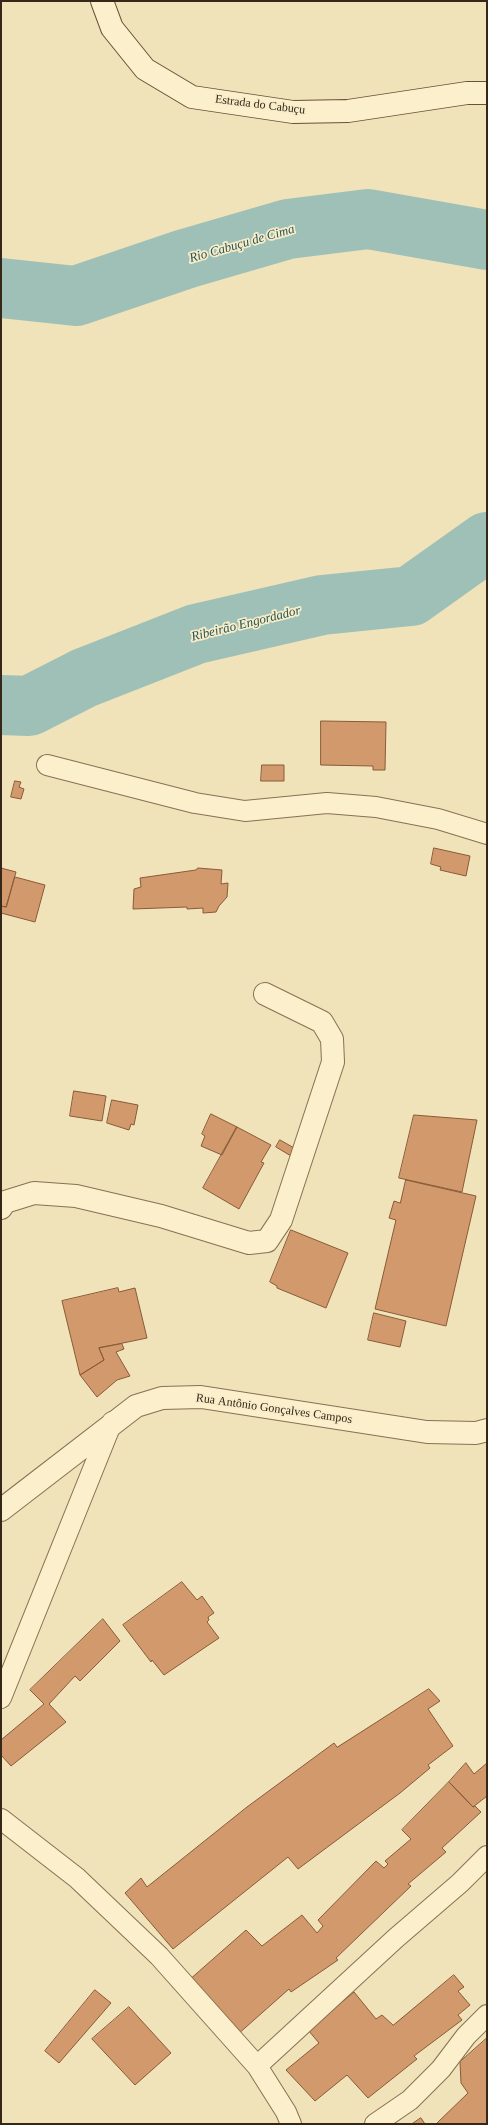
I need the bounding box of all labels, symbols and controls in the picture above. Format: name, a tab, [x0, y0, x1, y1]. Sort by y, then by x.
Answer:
street label: Estrada do Cabuçu	[214, 92, 306, 118]
water label: Rio Cabuçu de Cima	[188, 222, 296, 266]
water label: Ribeirão Engordador	[190, 603, 302, 645]
street label: Rua Antônio Gonçalves Campos	[195, 1391, 353, 1427]

